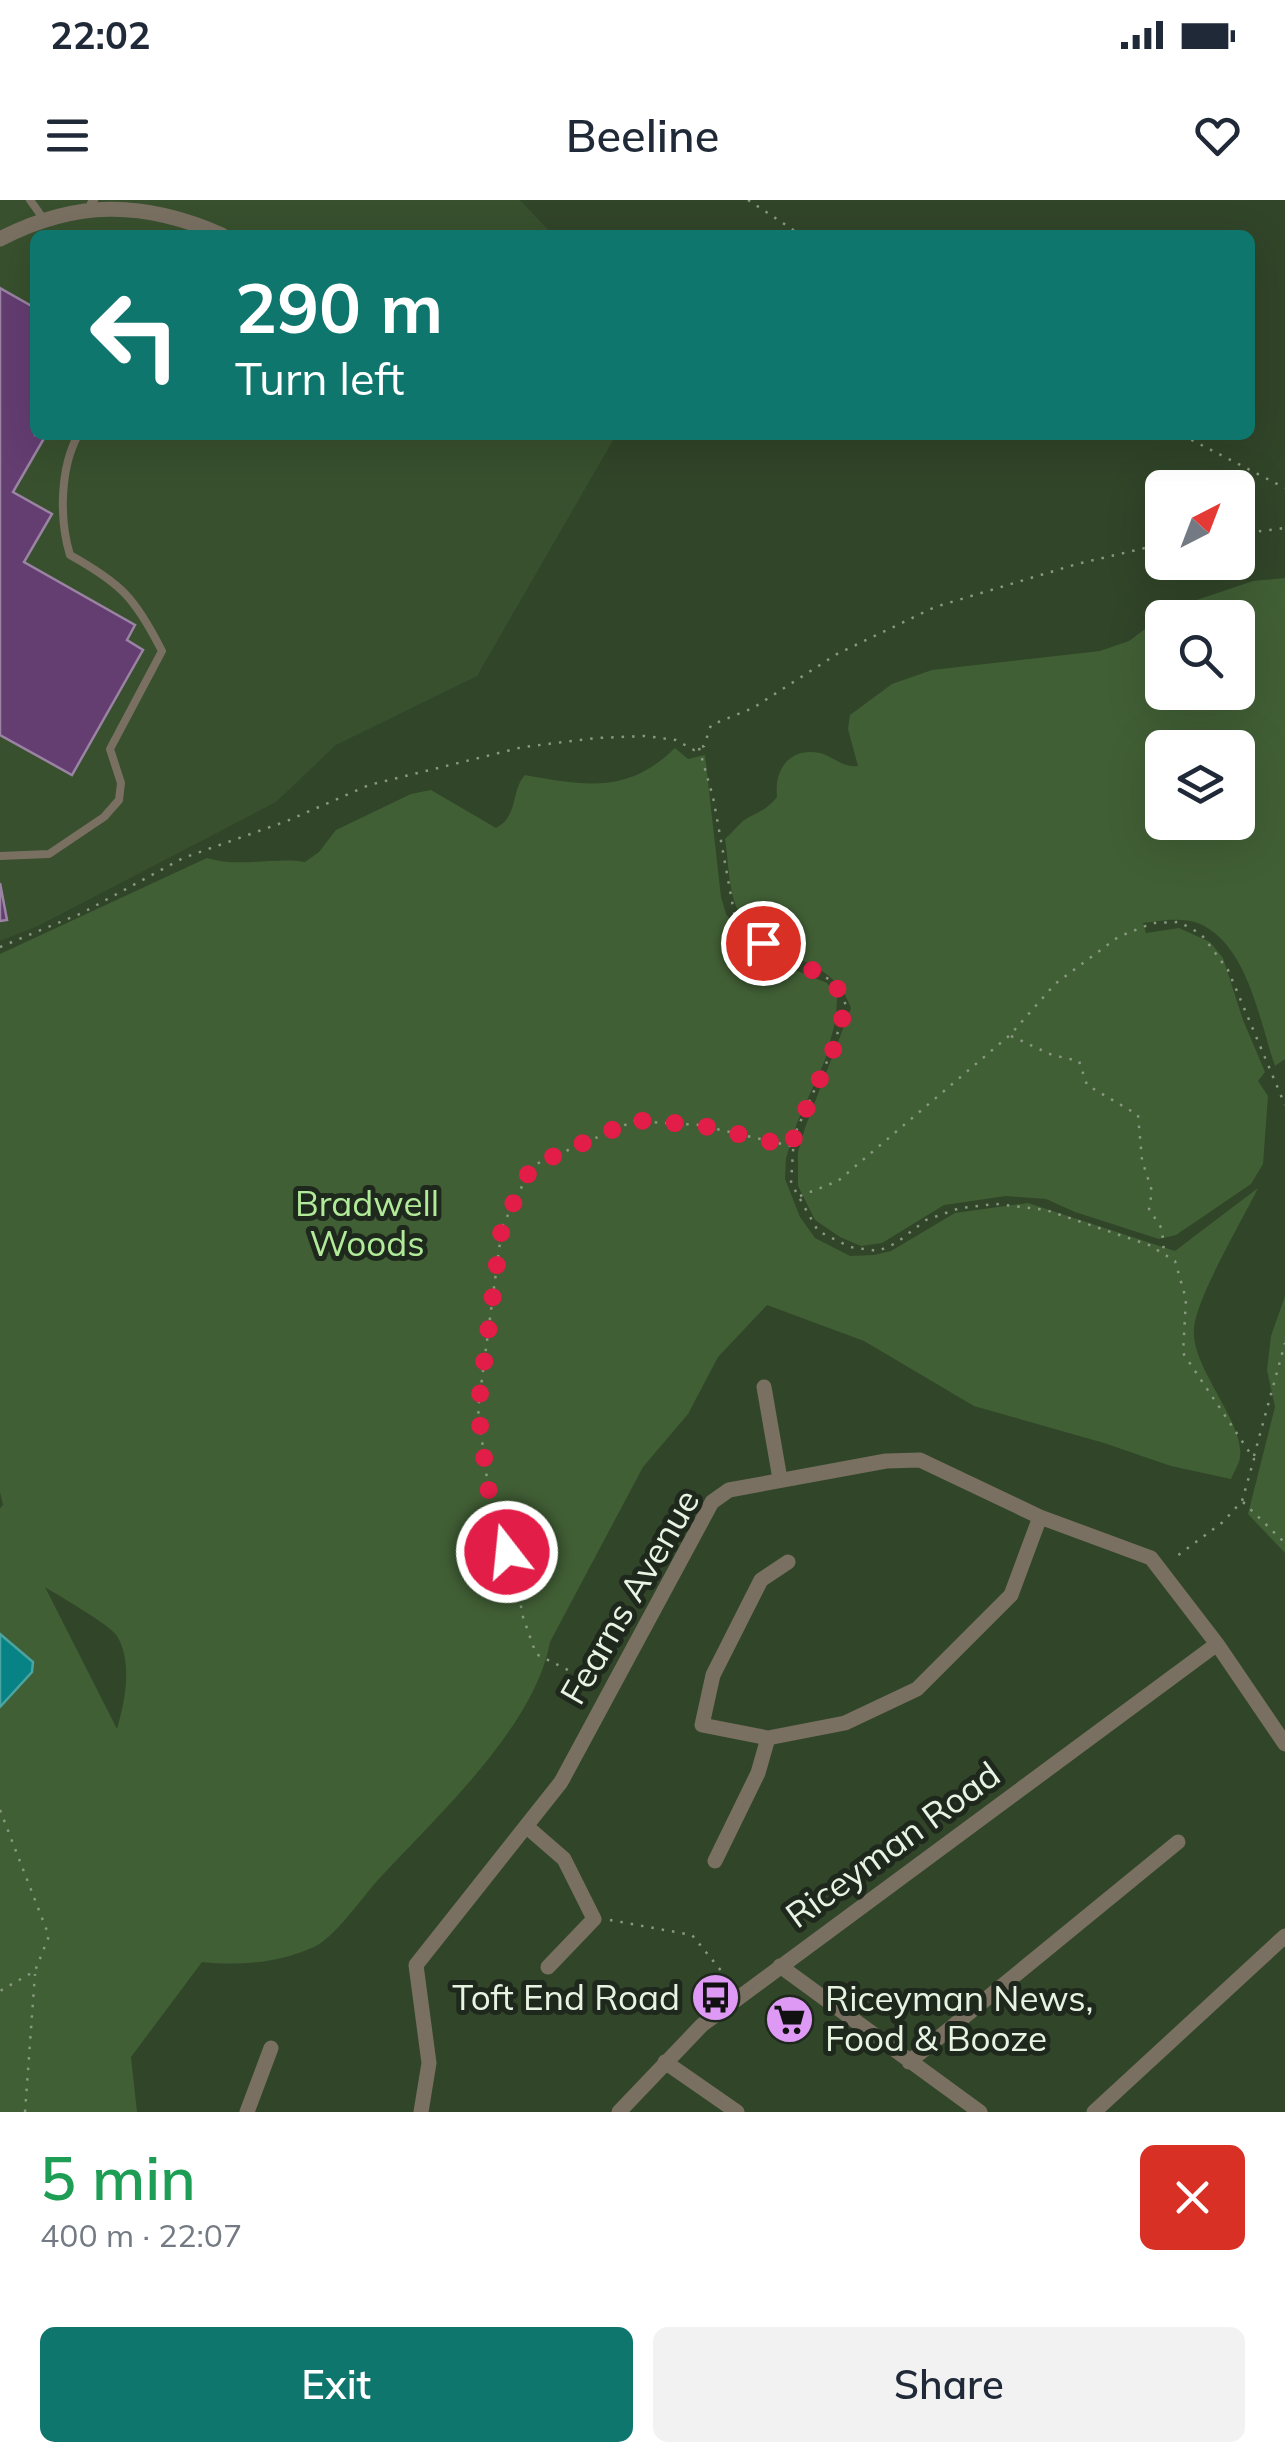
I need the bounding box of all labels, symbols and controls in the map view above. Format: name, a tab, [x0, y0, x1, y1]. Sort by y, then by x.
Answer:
text: 22:02	[50, 11, 151, 59]
text: Beeline	[566, 107, 719, 163]
icon: menu	[40, 108, 95, 163]
icon: heart	[1190, 108, 1245, 163]
text: 290 m	[235, 263, 443, 351]
icon: left	[70, 270, 200, 400]
text: Turn left	[235, 350, 404, 406]
north arrow	[1145, 470, 1255, 580]
map controls	[1145, 470, 1255, 840]
button: search	[1145, 600, 1255, 710]
button: layers	[1145, 730, 1255, 840]
pin	[721, 901, 806, 986]
icon: arrive	[736, 916, 791, 971]
park label: Bradwell Woods	[295, 1181, 439, 1265]
street label: Fearns Avenue	[550, 1481, 708, 1712]
position arrow	[455, 1500, 559, 1604]
street label: Riceyman Road	[777, 1752, 1008, 1937]
bus stop icon: Toft End Road	[689, 1972, 741, 2024]
place label: Toft End Road	[452, 1975, 680, 2019]
place label: Riceyman News, Food & Booze	[825, 1976, 1094, 2060]
supermarket icon: Riceyman News, Food & Booze	[764, 1993, 816, 2045]
text: 5 min	[40, 2140, 196, 2215]
button: close	[1140, 2145, 1245, 2250]
text: 400 m · 22:07	[40, 2215, 242, 2255]
button: Exit	[40, 2327, 633, 2442]
button: Share	[653, 2327, 1245, 2442]

